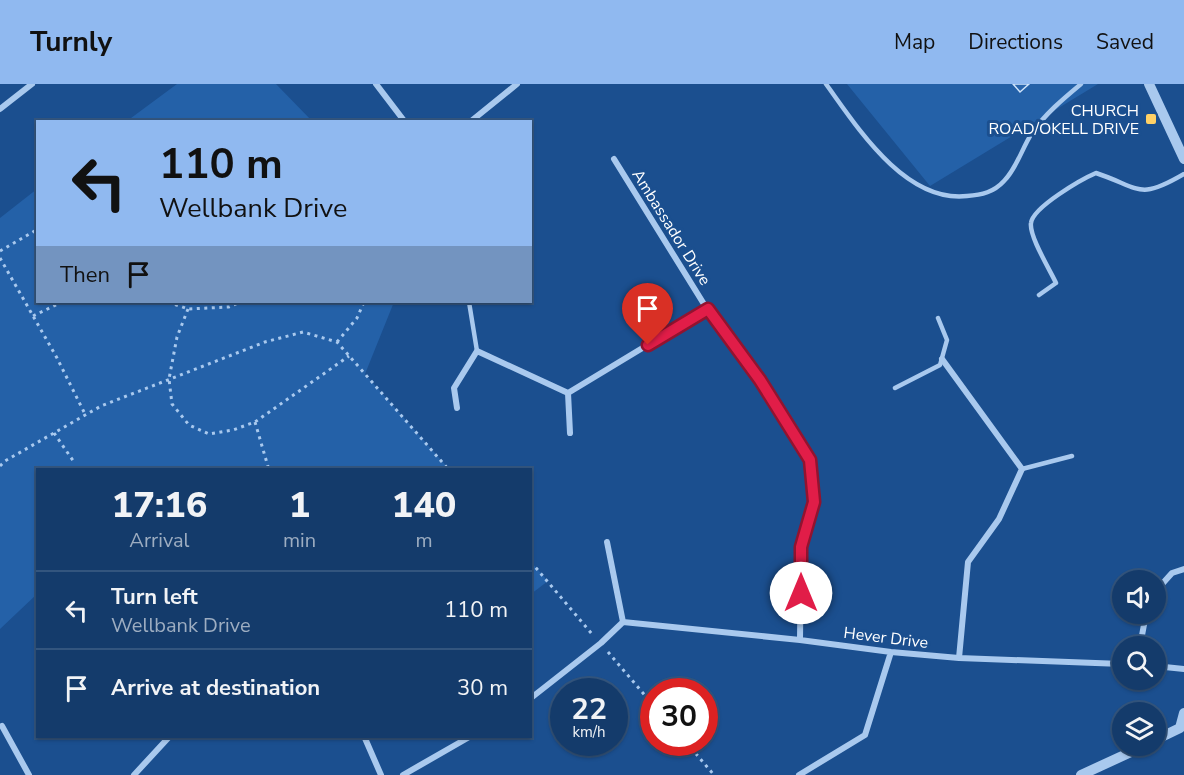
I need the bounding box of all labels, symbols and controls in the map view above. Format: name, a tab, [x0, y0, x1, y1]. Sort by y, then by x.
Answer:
text: Turnly	[30, 23, 112, 61]
text: Map	[894, 28, 935, 56]
text: Directions	[968, 28, 1063, 56]
text: Saved	[1096, 28, 1154, 56]
place label: CHURCH ROAD/OKELL DRIVE	[988, 100, 1139, 140]
marker: CHURCH ROAD/OKELL DRIVE	[1144, 112, 1158, 126]
text: 110 m	[159, 136, 283, 193]
icon: left	[60, 144, 138, 222]
street label: Ambassador Drive	[627, 165, 716, 290]
text: Wellbank Drive	[159, 190, 347, 227]
icon: arrive	[122, 258, 155, 291]
text: Then	[60, 260, 110, 290]
pin	[622, 283, 673, 345]
icon: arrive	[631, 292, 664, 325]
text: 17:16	[112, 481, 207, 530]
text: 1	[289, 481, 310, 530]
text: 140	[392, 481, 456, 530]
text: Arrival	[129, 527, 190, 554]
text: min	[283, 527, 316, 554]
text: m	[415, 527, 433, 554]
position arrow	[769, 561, 833, 625]
map controls	[1112, 570, 1166, 756]
button: sound	[1112, 570, 1166, 624]
text: Turn left	[111, 582, 198, 612]
icon: left	[60, 594, 93, 627]
text: 110 m	[444, 595, 508, 625]
text: Wellbank Drive	[111, 612, 251, 639]
street label: Hever Drive	[842, 622, 929, 654]
button: search	[1112, 636, 1166, 690]
icon: arrive	[60, 672, 93, 705]
text: Arrive at destination	[111, 673, 320, 703]
text: 30 m	[457, 673, 508, 703]
speed limit sign: 30	[640, 678, 718, 756]
text: 22	[571, 689, 607, 730]
button: layers	[1112, 702, 1166, 756]
text: km/h	[572, 722, 606, 742]

